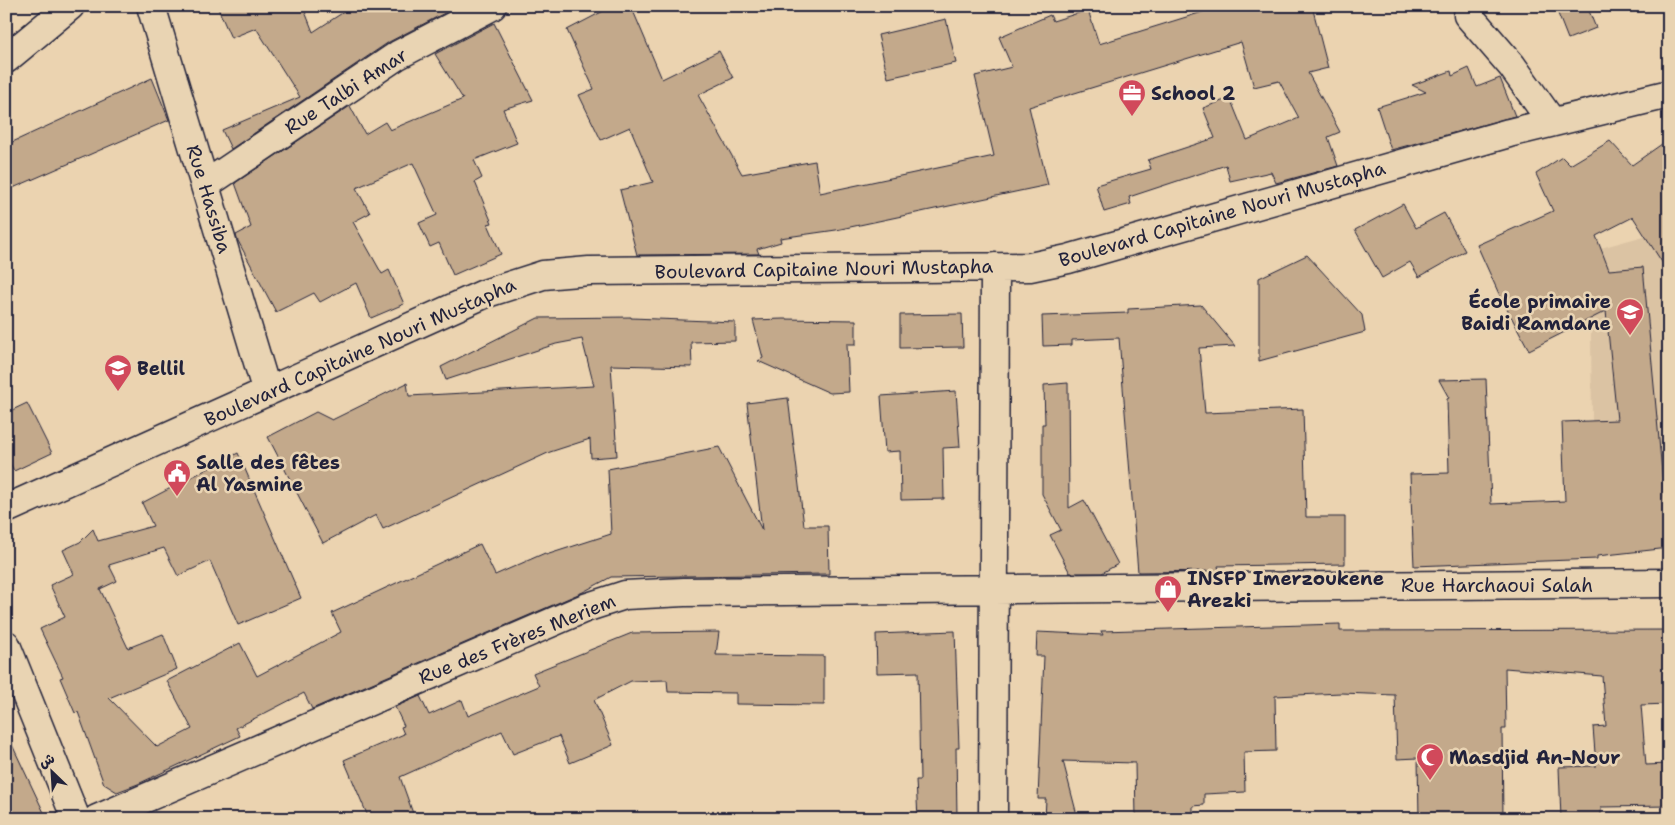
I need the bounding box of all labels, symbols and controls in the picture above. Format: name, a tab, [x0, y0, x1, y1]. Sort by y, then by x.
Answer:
street label: Rue Talbi Amar	[280, 42, 412, 140]
office icon: School 2	[1117, 78, 1147, 117]
place label: School 2	[1151, 81, 1235, 106]
street label: Rue Hassiba	[181, 142, 237, 256]
street label: Boulevard Capitaine Nouri Mustapha	[1056, 155, 1388, 273]
street label: Boulevard Capitaine Nouri Mustapha	[655, 254, 994, 284]
street label: Boulevard Capitaine Nouri Mustapha	[200, 272, 520, 432]
place label: École primaire Baidi Ramdane	[1461, 288, 1611, 336]
school or university icon: École primaire Baidi Ramdane	[1615, 297, 1645, 336]
school or university icon: Bellil	[103, 353, 133, 392]
place label: Bellil	[137, 356, 186, 381]
place label: Salle des fêtes Al Yasmine	[196, 450, 340, 497]
public building icon: Salle des fêtes Al Yasmine	[162, 458, 192, 497]
place label: INSFP Imerzoukene Arezki	[1187, 566, 1384, 613]
street label: Rue Harchaoui Salah	[1401, 573, 1593, 598]
shop icon: INSFP Imerzoukene Arezki	[1153, 574, 1183, 613]
street label: Rue des Frères Meriem	[415, 588, 619, 690]
mosque icon: Masdjid An-Nour	[1415, 742, 1445, 781]
place label: Masdjid An-Nour	[1449, 745, 1620, 770]
north arrow	[28, 748, 78, 798]
text: ش	[36, 749, 57, 772]

